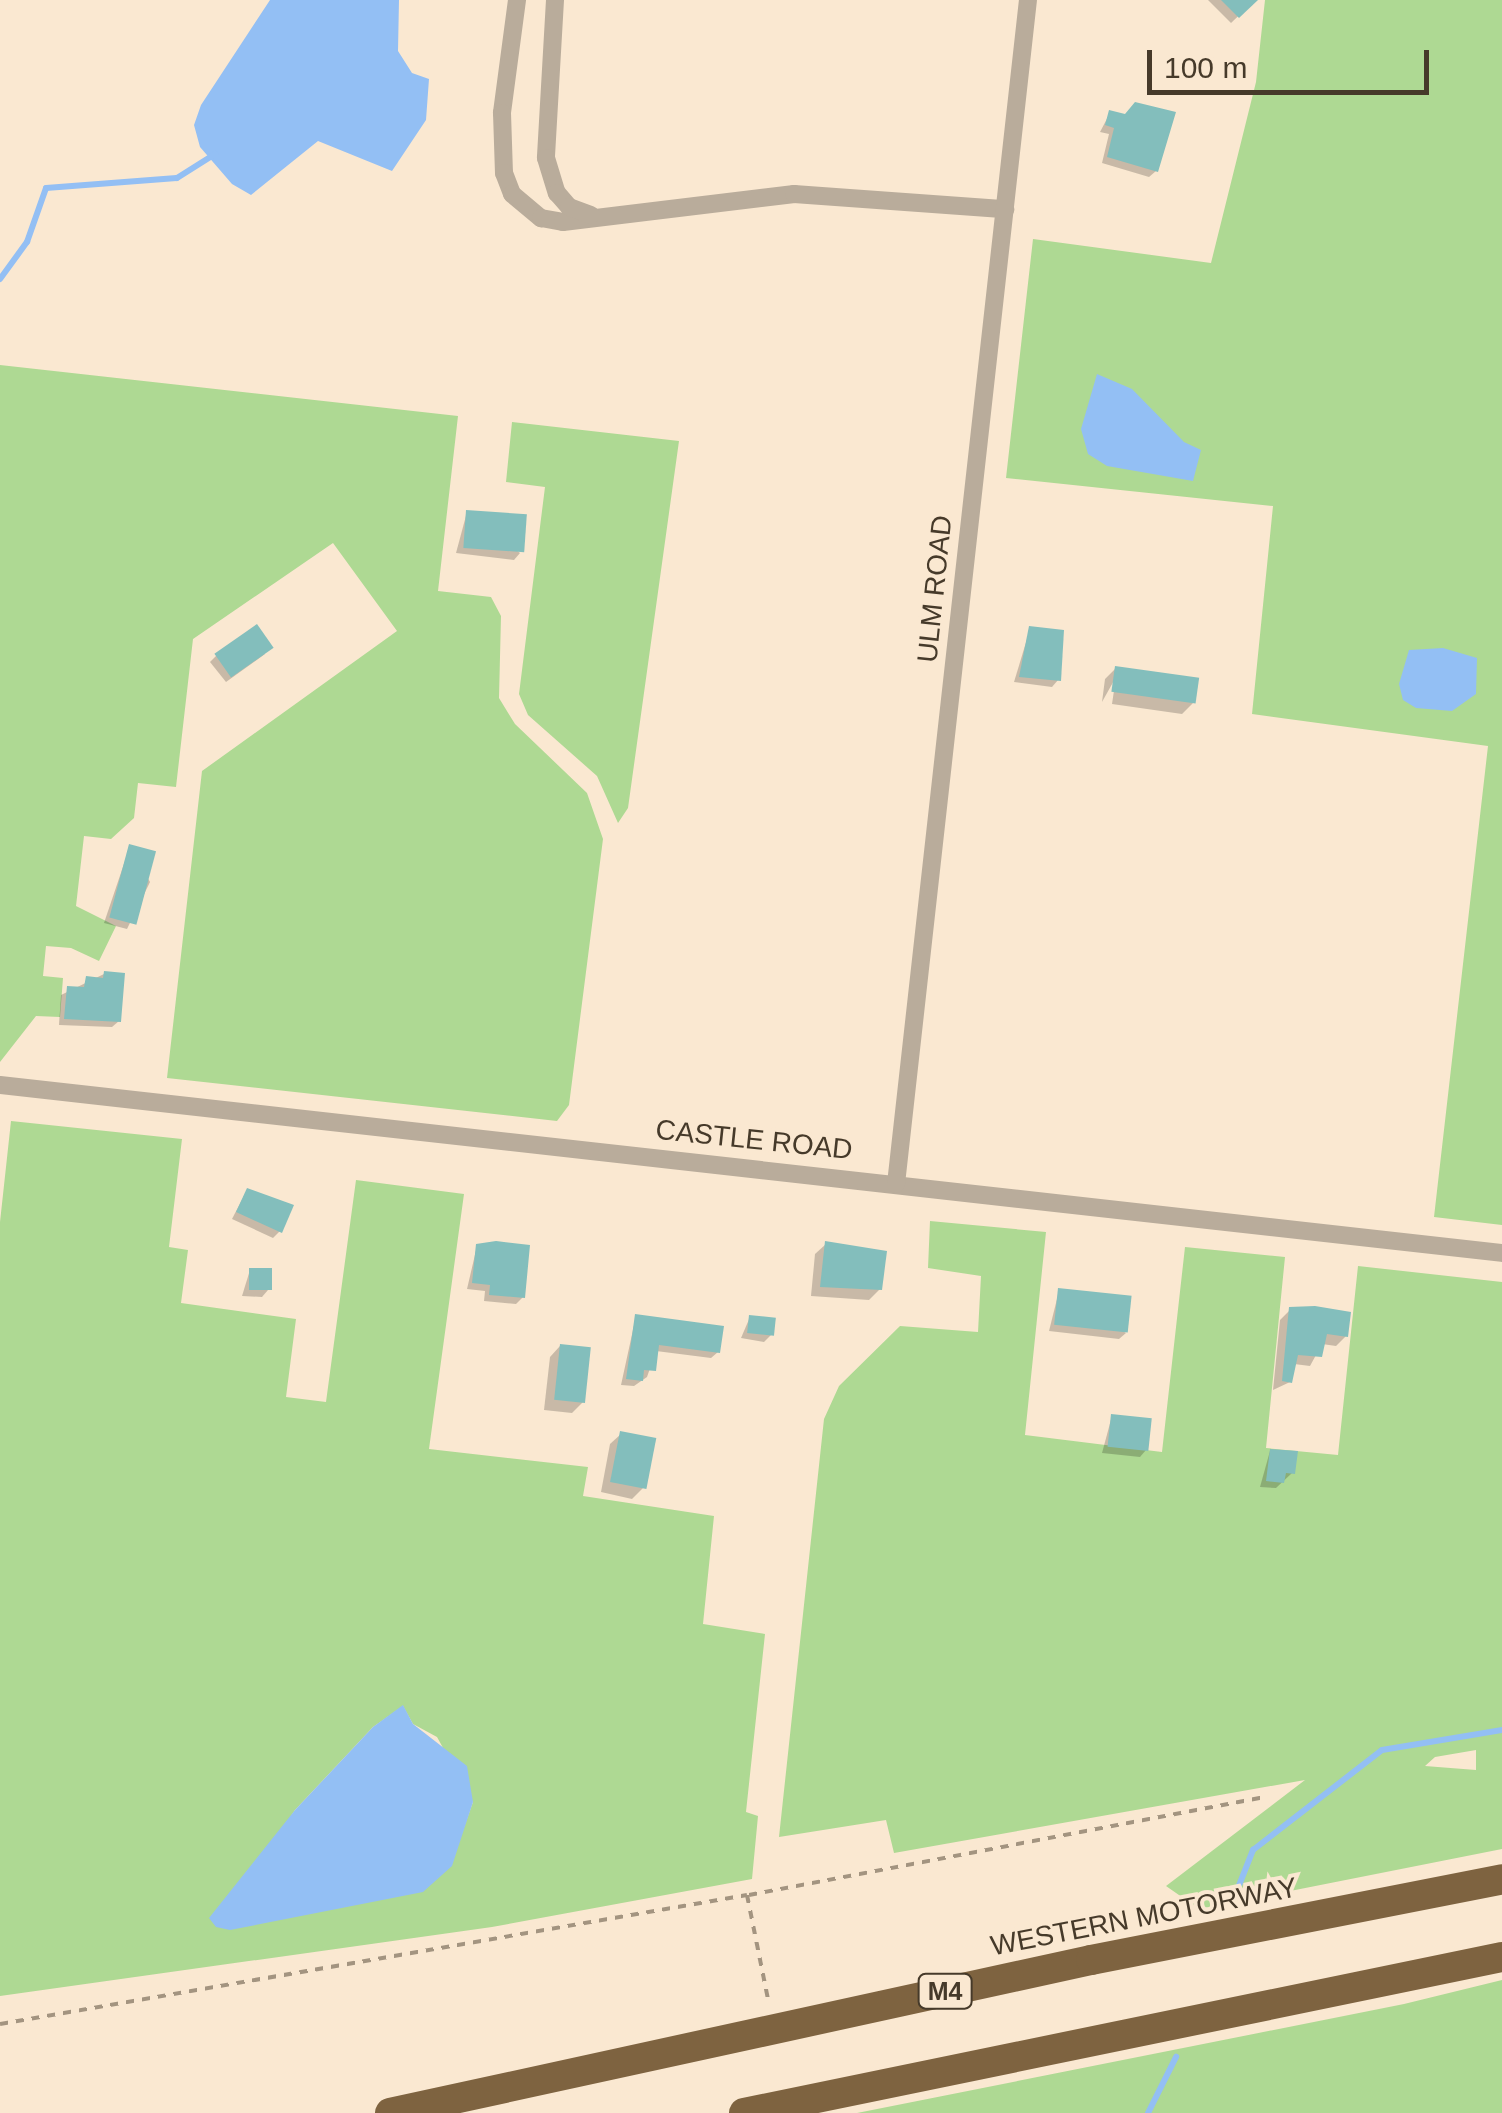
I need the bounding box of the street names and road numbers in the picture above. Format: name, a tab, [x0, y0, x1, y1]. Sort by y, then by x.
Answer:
street label: ULM ROAD	[911, 514, 959, 664]
street label: CASTLE ROAD	[654, 1113, 854, 1167]
street label: WESTERN MOTORWAY	[988, 1871, 1300, 1963]
road number: M4	[918, 1971, 972, 2011]

